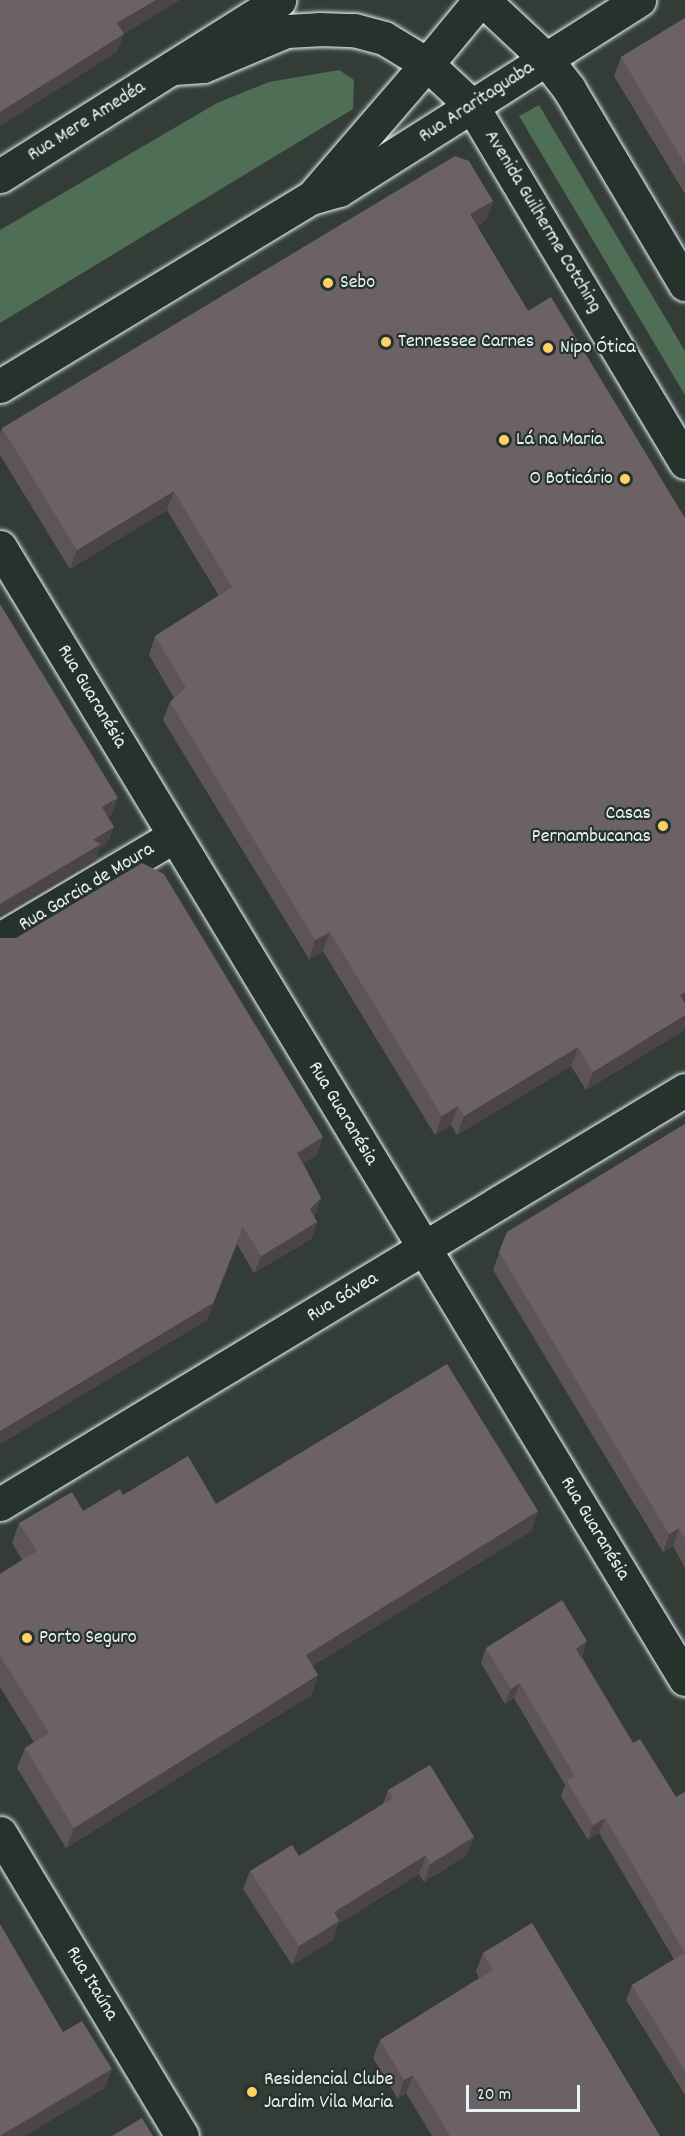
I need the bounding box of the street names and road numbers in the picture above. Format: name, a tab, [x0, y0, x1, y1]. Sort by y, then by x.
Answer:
street label: Rua Araritaguaba	[415, 57, 539, 149]
street label: Rua Mere Amedéa	[24, 76, 150, 168]
street label: Avenida Guilherme Cotching	[478, 126, 606, 318]
street label: Rua Guaranésia	[51, 641, 131, 753]
street label: Rua Garcia de Moura	[15, 838, 159, 938]
street label: Rua Guaranésia	[302, 1058, 382, 1170]
street label: Rua Gávea	[303, 1267, 383, 1329]
street label: Rua Guaranésia	[554, 1473, 634, 1585]
street label: Rua Itaúna	[59, 1942, 123, 2026]

